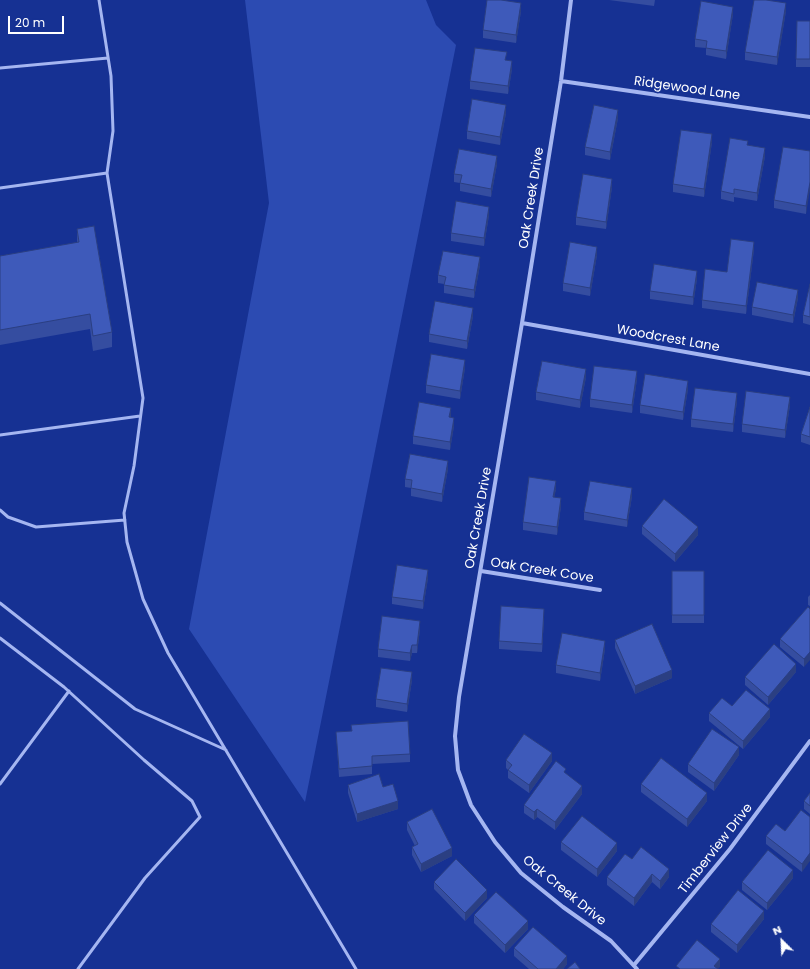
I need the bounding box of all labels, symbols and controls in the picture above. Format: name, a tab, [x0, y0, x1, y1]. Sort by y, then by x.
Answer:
scale bar	[10, 8, 66, 34]
text: 20 m	[15, 14, 45, 31]
street label: Ridgewood Lane	[633, 74, 741, 104]
street label: Oak Creek Drive	[516, 146, 548, 250]
street label: Woodcrest Lane	[615, 322, 721, 356]
street label: Oak Creek Drive	[462, 466, 496, 570]
street label: Oak Creek Cove	[489, 555, 595, 587]
street label: Timberview Drive	[676, 801, 756, 897]
street label: Oak Creek Drive	[519, 853, 609, 929]
north arrow	[762, 921, 802, 961]
text: N	[770, 921, 784, 939]

